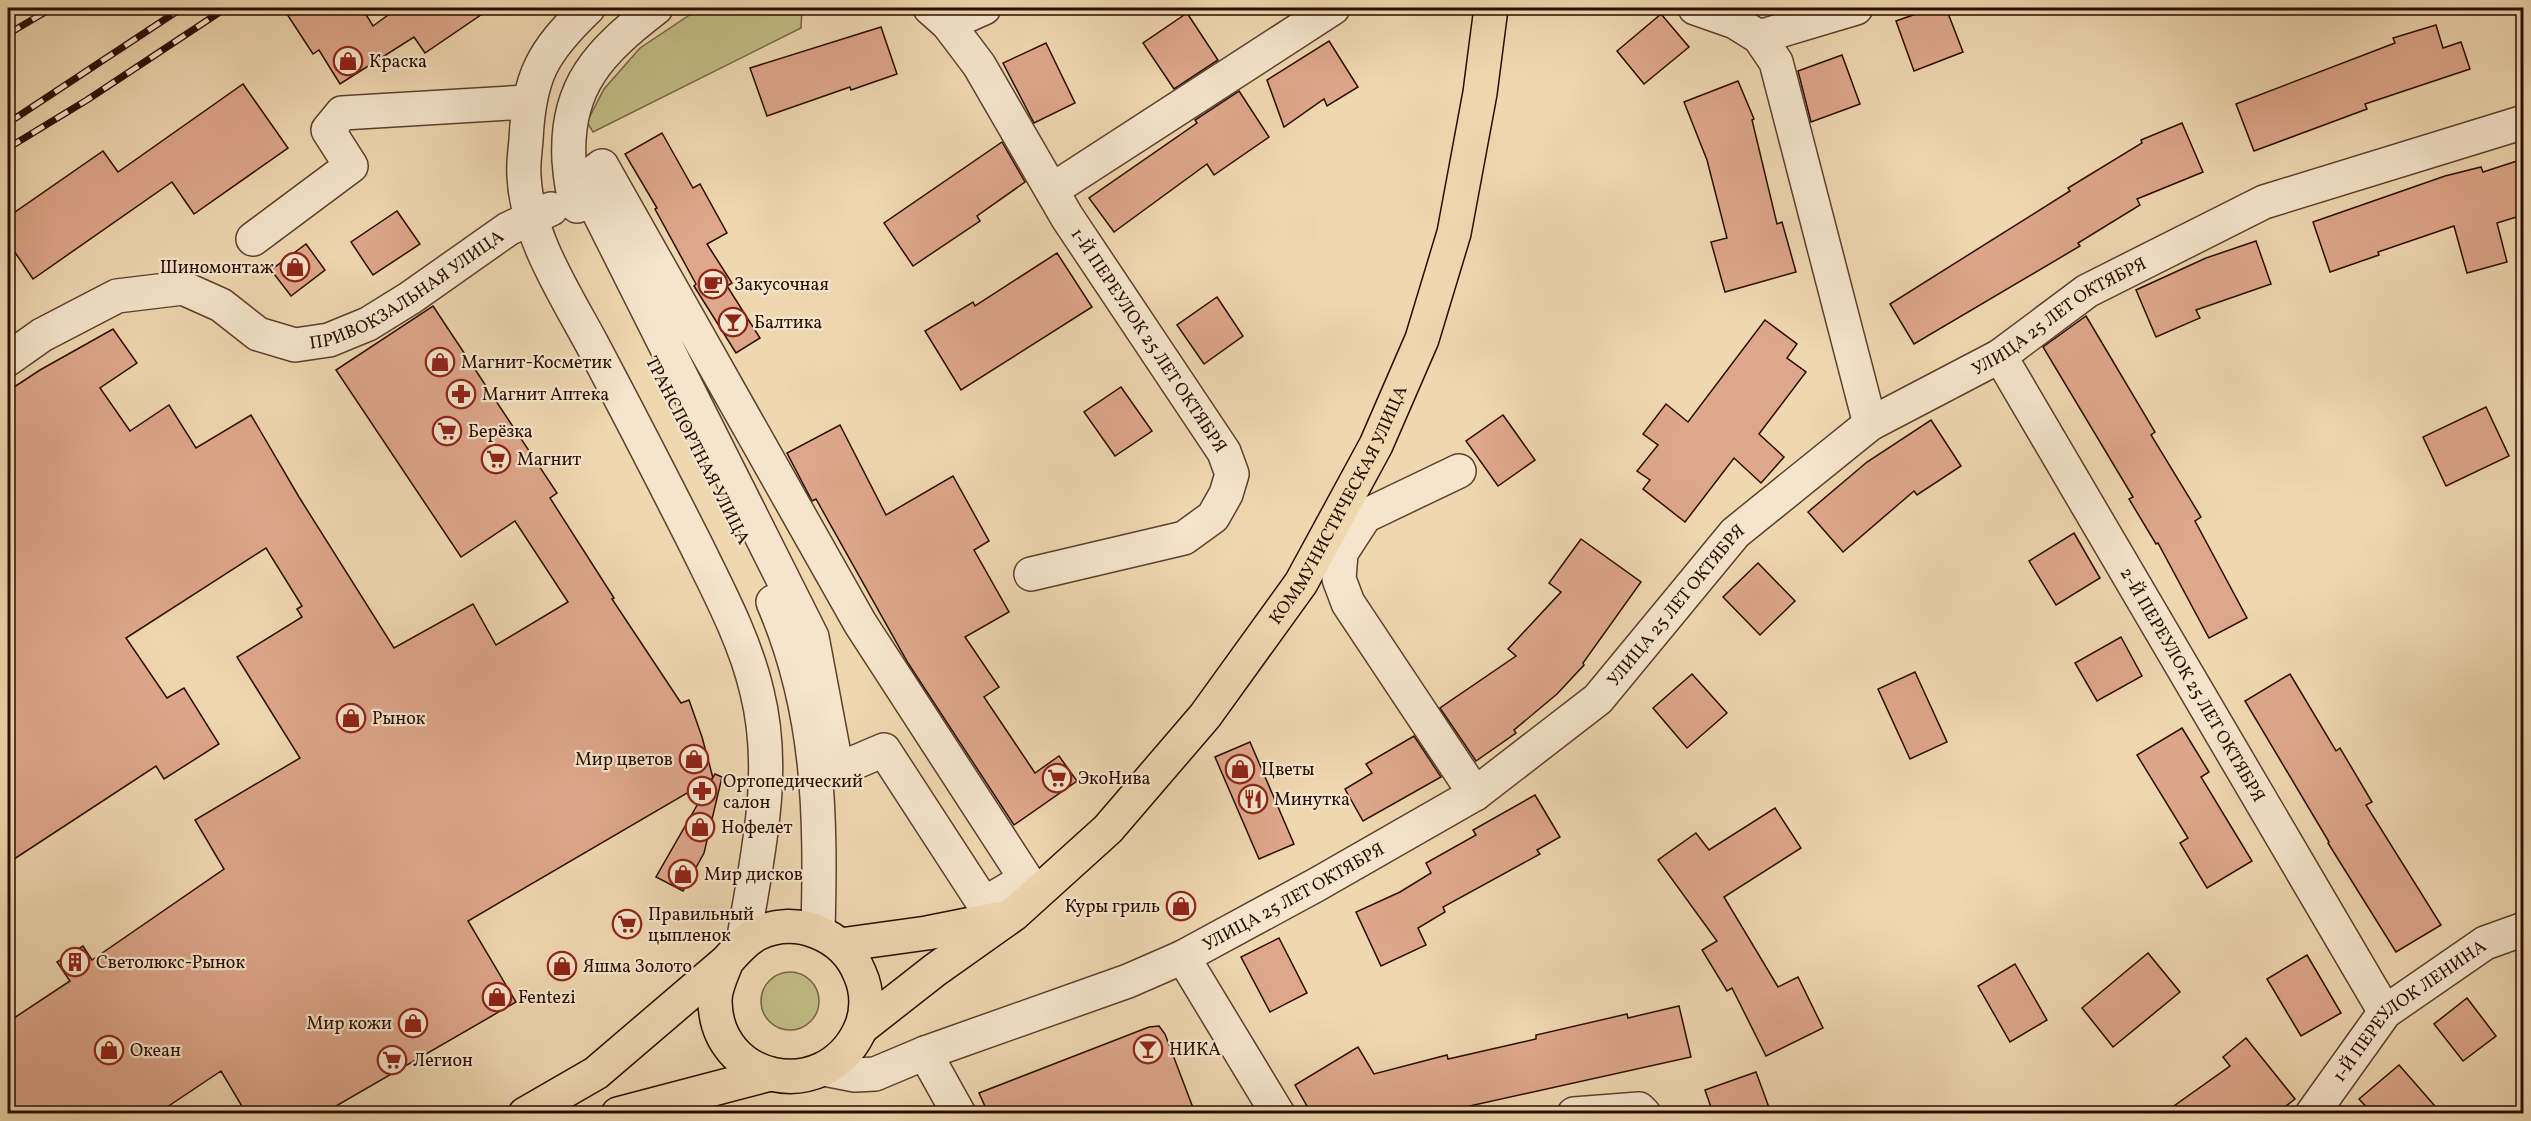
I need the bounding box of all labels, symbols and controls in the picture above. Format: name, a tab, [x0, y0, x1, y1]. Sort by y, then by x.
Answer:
shop icon: Краска	[332, 45, 364, 77]
place label: Краска	[369, 50, 427, 75]
street label: ПРИВОКЗАЛЬНАЯ УЛИЦА	[308, 224, 510, 357]
street label: 1-Й ПЕРЕУЛОК 25 ЛЕТ ОКТЯБРЯ	[1064, 224, 1232, 458]
shop icon: Шиномонтаж	[279, 251, 311, 283]
street label: УЛИЦА 25 ЛЕТ ОКТЯБРЯ	[1968, 252, 2151, 383]
place label: Шиномонтаж	[160, 256, 274, 281]
cafe icon: Закусочная	[697, 268, 729, 300]
place label: Закусочная	[734, 273, 829, 298]
bar icon: Балтика	[717, 306, 749, 338]
place label: Балтика	[754, 311, 822, 336]
shop icon: Магнит-Косметик	[424, 346, 456, 378]
place label: Магнит-Косметик	[461, 351, 612, 376]
street label: ТРАНСПОРТНАЯ УЛИЦА	[638, 352, 755, 549]
pharmacy icon: Магнит Аптека	[445, 378, 477, 410]
street label: КОММУНИСТИЧЕСКАЯ УЛИЦА	[1264, 382, 1414, 630]
place label: Магнит Аптека	[482, 383, 609, 408]
supermarket icon: Берёзка	[431, 415, 463, 447]
place label: Берёзка	[468, 420, 533, 445]
supermarket icon: Магнит	[480, 443, 512, 475]
place label: Магнит	[517, 448, 581, 473]
street label: УЛИЦА 25 ЛЕТ ОКТЯБРЯ	[1602, 519, 1751, 693]
street label: 2-Й ПЕРЕУЛОК 25 ЛЕТ ОКТЯБРЯ	[2113, 563, 2270, 807]
shop icon: Рынок	[335, 702, 367, 734]
place label: Рынок	[372, 707, 426, 732]
shop icon: Мир цветов	[678, 743, 710, 775]
place label: Мир цветов	[575, 748, 673, 773]
shop icon: Цветы	[1224, 753, 1256, 785]
place label: Цветы	[1261, 758, 1315, 783]
supermarket icon: ЭкоНива	[1041, 762, 1073, 794]
place label: ЭкоНива	[1078, 767, 1151, 792]
place label: Ортопедический салон	[723, 770, 863, 816]
pharmacy icon: Ортопедический салон	[686, 775, 718, 807]
restaurant icon: Минутка	[1237, 783, 1269, 815]
place label: Минутка	[1274, 788, 1350, 813]
shop icon: Нофелет	[684, 811, 716, 843]
place label: Нофелет	[721, 816, 793, 841]
street label: УЛИЦА 25 ЛЕТ ОКТЯБРЯ	[1199, 837, 1389, 958]
shop icon: Мир дисков	[667, 858, 699, 890]
place label: Мир дисков	[704, 863, 803, 888]
shop icon: Куры гриль	[1165, 890, 1197, 922]
place label: Куры гриль	[1065, 895, 1160, 920]
place label: Правильный цыпленок	[648, 903, 754, 949]
supermarket icon: Правильный цыпленок	[611, 908, 643, 940]
street label: 1-Й ПЕРЕУЛОК ЛЕНИНА	[2328, 934, 2492, 1088]
building icon: Светолюкс-Рынок	[59, 946, 91, 978]
shop icon: Яшма Золото	[546, 950, 578, 982]
place label: Светолюкс-Рынок	[96, 951, 245, 976]
place label: Яшма Золото	[583, 955, 692, 980]
shop icon: Fentezi	[481, 981, 513, 1013]
place label: Fentezi	[518, 986, 576, 1011]
shop icon: Мир кожи	[397, 1007, 429, 1039]
place label: Мир кожи	[307, 1012, 392, 1037]
bar icon: НИКА	[1132, 1033, 1164, 1065]
shop icon: Океан	[93, 1034, 125, 1066]
place label: НИКА	[1169, 1038, 1221, 1063]
place label: Океан	[130, 1039, 181, 1064]
supermarket icon: Легион	[376, 1044, 408, 1076]
place label: Легион	[413, 1049, 473, 1074]

